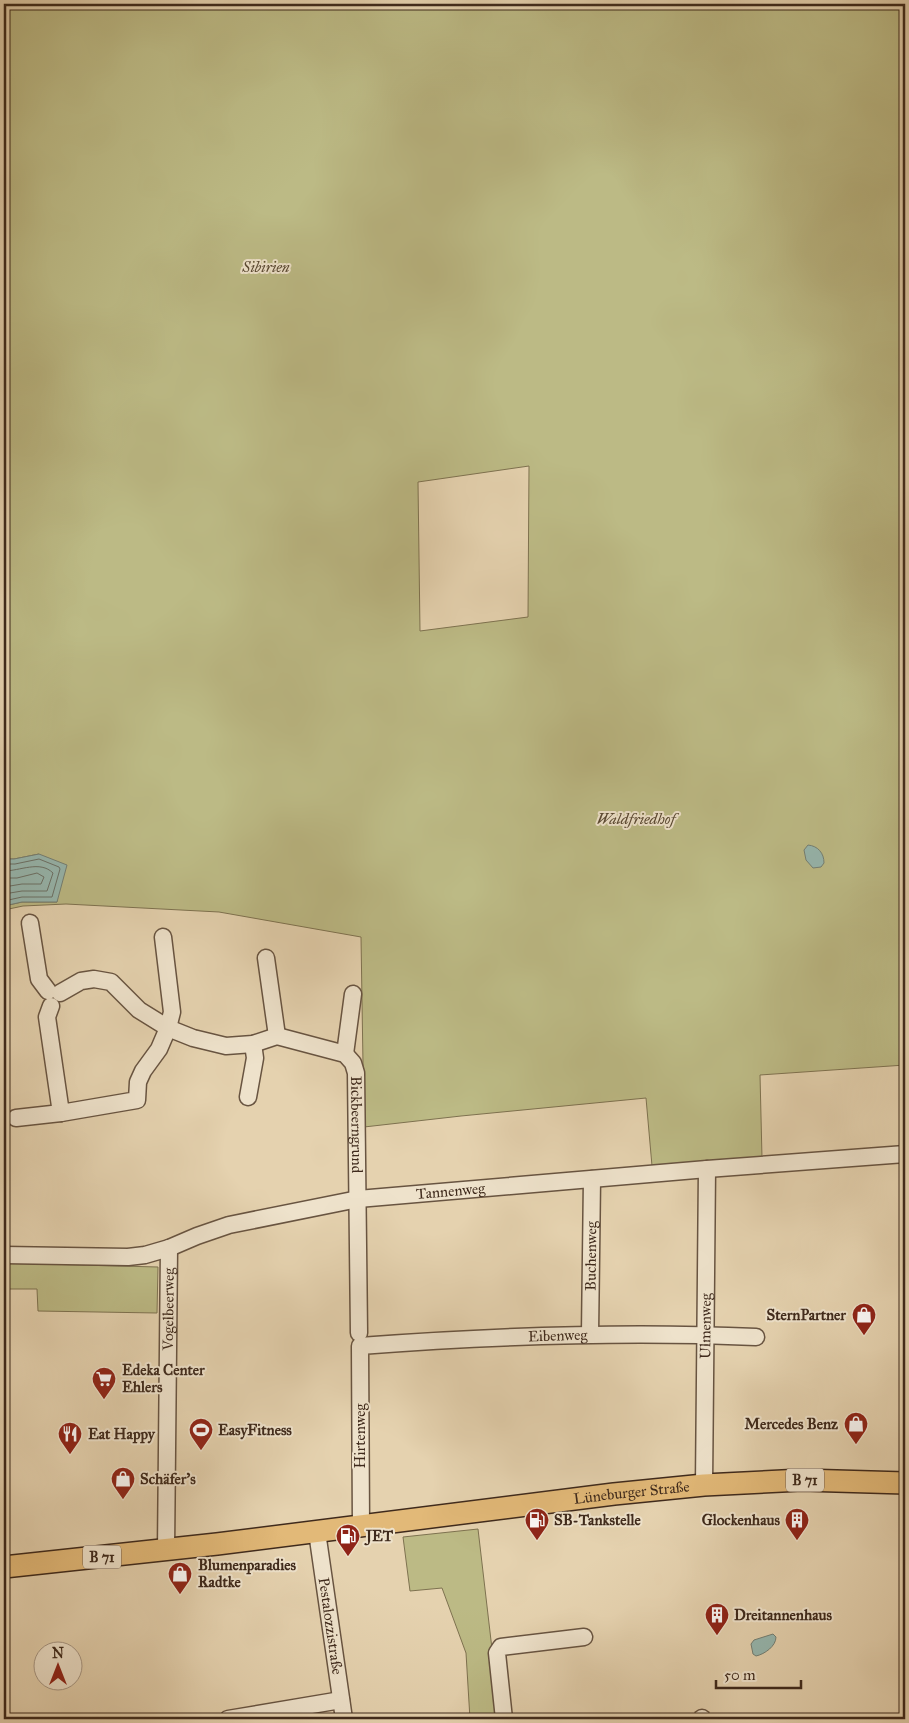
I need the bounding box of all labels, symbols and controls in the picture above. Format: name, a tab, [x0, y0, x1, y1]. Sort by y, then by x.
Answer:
park label: Sibirien	[241, 258, 290, 276]
park label: Waldfriedhof	[597, 810, 679, 828]
street label: Bickbeerngrund	[347, 1076, 366, 1174]
street label: Tannenweg	[415, 1179, 487, 1203]
street label: Buchenweg	[582, 1220, 600, 1291]
street label: Vogelbeerweg	[159, 1266, 178, 1352]
street label: Ulmenweg	[696, 1292, 715, 1359]
shop icon: SternPartner	[851, 1302, 877, 1336]
place label: SternPartner	[767, 1306, 846, 1324]
street label: Eibenweg	[528, 1326, 589, 1345]
place label: Edeka Center Ehlers	[122, 1361, 205, 1396]
supermarket icon: Edeka Center Ehlers	[91, 1366, 117, 1400]
street label: Hirtenweg	[351, 1402, 369, 1469]
shop icon: Mercedes Benz	[843, 1411, 869, 1445]
place label: Mercedes Benz	[745, 1415, 838, 1433]
sports icon: EasyFitness	[188, 1417, 214, 1451]
restaurant icon: Eat Happy	[57, 1421, 83, 1455]
place label: EasyFitness	[218, 1421, 292, 1440]
place label: Eat Happy	[88, 1425, 156, 1444]
shop icon: Schäfer's	[110, 1466, 136, 1500]
road number: B 71	[786, 1468, 824, 1492]
place label: Schäfer's	[140, 1470, 196, 1488]
street label: Lüneburger Straße	[573, 1478, 690, 1508]
fuel station icon: SB-Tankstelle	[524, 1507, 550, 1541]
building icon: Glockenhaus	[784, 1507, 810, 1541]
place label: SB-Tankstelle	[554, 1511, 642, 1529]
place label: Glockenhaus	[702, 1511, 781, 1529]
fuel station icon: JET	[335, 1523, 361, 1557]
place label: JET	[364, 1527, 394, 1546]
road number: B 71	[83, 1545, 121, 1568]
place label: Blumenparadies Radtke	[198, 1556, 296, 1591]
shop icon: Blumenparadies Radtke	[167, 1561, 193, 1595]
street label: Pestalozzistraße	[315, 1576, 346, 1676]
building icon: Dreitannenhaus	[704, 1602, 730, 1636]
place label: Dreitannenhaus	[734, 1606, 833, 1624]
north arrow	[32, 1640, 82, 1690]
text: N	[52, 1645, 64, 1662]
scale bar	[716, 1658, 802, 1690]
text: 50 m	[724, 1666, 756, 1684]

